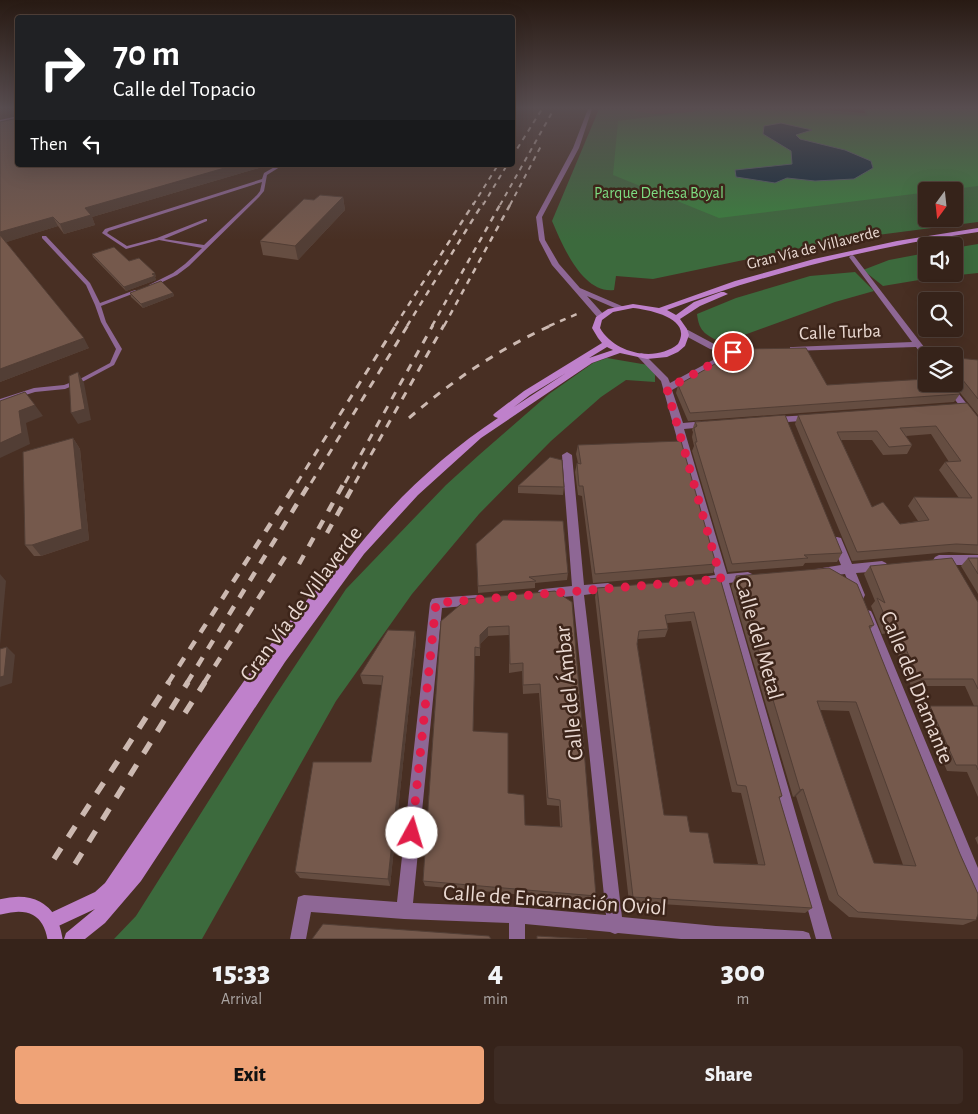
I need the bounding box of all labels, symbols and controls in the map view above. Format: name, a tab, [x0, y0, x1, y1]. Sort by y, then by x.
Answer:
icon: right	[30, 35, 95, 100]
text: 70 m	[113, 37, 180, 72]
text: Calle del Topacio	[113, 78, 256, 100]
icon: left	[78, 130, 106, 158]
text: Then	[30, 135, 68, 154]
north arrow	[918, 182, 962, 228]
map controls	[918, 182, 963, 392]
park label: Parque Dehesa Boyal	[594, 185, 724, 202]
street label: Gran Vía de Villaverde	[745, 224, 881, 272]
button: sound	[918, 237, 963, 282]
button: search	[918, 292, 963, 337]
street label: Calle Turba	[799, 322, 882, 343]
pin	[712, 331, 754, 373]
icon: arrive	[719, 338, 747, 366]
button: layers	[918, 347, 963, 392]
street label: Gran Vía de Villaverde	[236, 522, 366, 685]
street label: Calle del Metal	[731, 574, 787, 702]
street label: Calle del Diamante	[877, 608, 958, 767]
street label: Calle del Ámbar	[550, 624, 587, 761]
position arrow	[385, 806, 437, 858]
street label: Calle de Encarnación Oviol	[442, 881, 667, 919]
text: 15:33	[213, 957, 270, 987]
text: 4	[488, 957, 503, 987]
text: 300	[721, 957, 765, 987]
text: Arrival	[221, 991, 262, 1007]
text: min	[483, 991, 508, 1007]
text: m	[737, 991, 749, 1007]
button: Exit	[15, 1046, 484, 1104]
button: Share	[494, 1046, 963, 1104]

